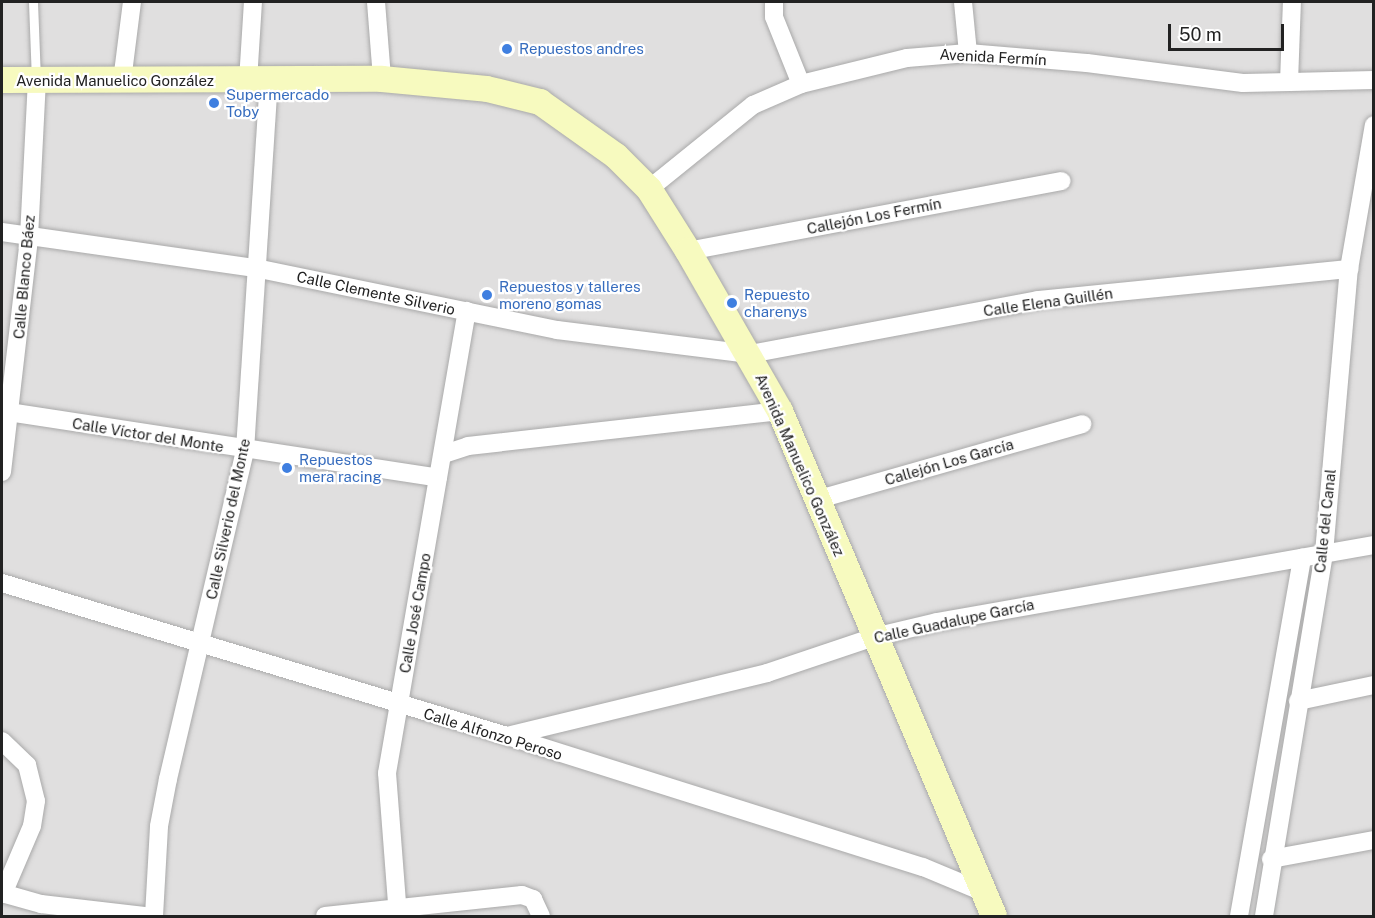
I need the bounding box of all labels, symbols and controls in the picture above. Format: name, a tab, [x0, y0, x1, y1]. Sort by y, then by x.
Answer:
scale bar	[1171, 12, 1286, 50]
text: 50 m	[1179, 24, 1222, 45]
place label: Repuestos andres	[519, 40, 644, 58]
marker: Repuestos andres	[500, 42, 514, 56]
street label: Avenida Fermín	[939, 45, 1047, 69]
street label: Avenida Manuelico González	[16, 72, 214, 90]
place label: Supermercado Toby	[226, 85, 329, 120]
marker: Supermercado Toby	[207, 96, 221, 110]
street label: Callejón Los Fermín	[805, 194, 943, 238]
street label: Calle Blanco Báez	[10, 214, 38, 340]
street label: Calle Clemente Silverio	[295, 267, 457, 319]
place label: Repuestos y talleres moreno gomas	[499, 277, 641, 312]
street label: Calle Elena Guillén	[982, 284, 1114, 320]
place label: Repuesto charenys	[744, 285, 810, 320]
marker: Repuestos y talleres moreno gomas	[480, 288, 494, 302]
marker: Repuesto charenys	[725, 296, 739, 310]
street label: Avenida Manuelico González	[751, 371, 849, 559]
street label: Calle Víctor del Monte	[71, 414, 225, 456]
street label: Callejón Los García	[882, 435, 1016, 489]
street label: Calle Silverio del Monte	[202, 437, 254, 601]
place label: Repuestos mera racing	[299, 450, 382, 485]
marker: Repuestos mera racing	[280, 461, 294, 475]
street label: Calle del Canal	[1311, 468, 1339, 574]
street label: Calle José Campo	[396, 551, 434, 675]
street label: Calle Guadalupe García	[872, 595, 1036, 647]
street label: Calle Alfonzo Peroso	[421, 704, 565, 764]

